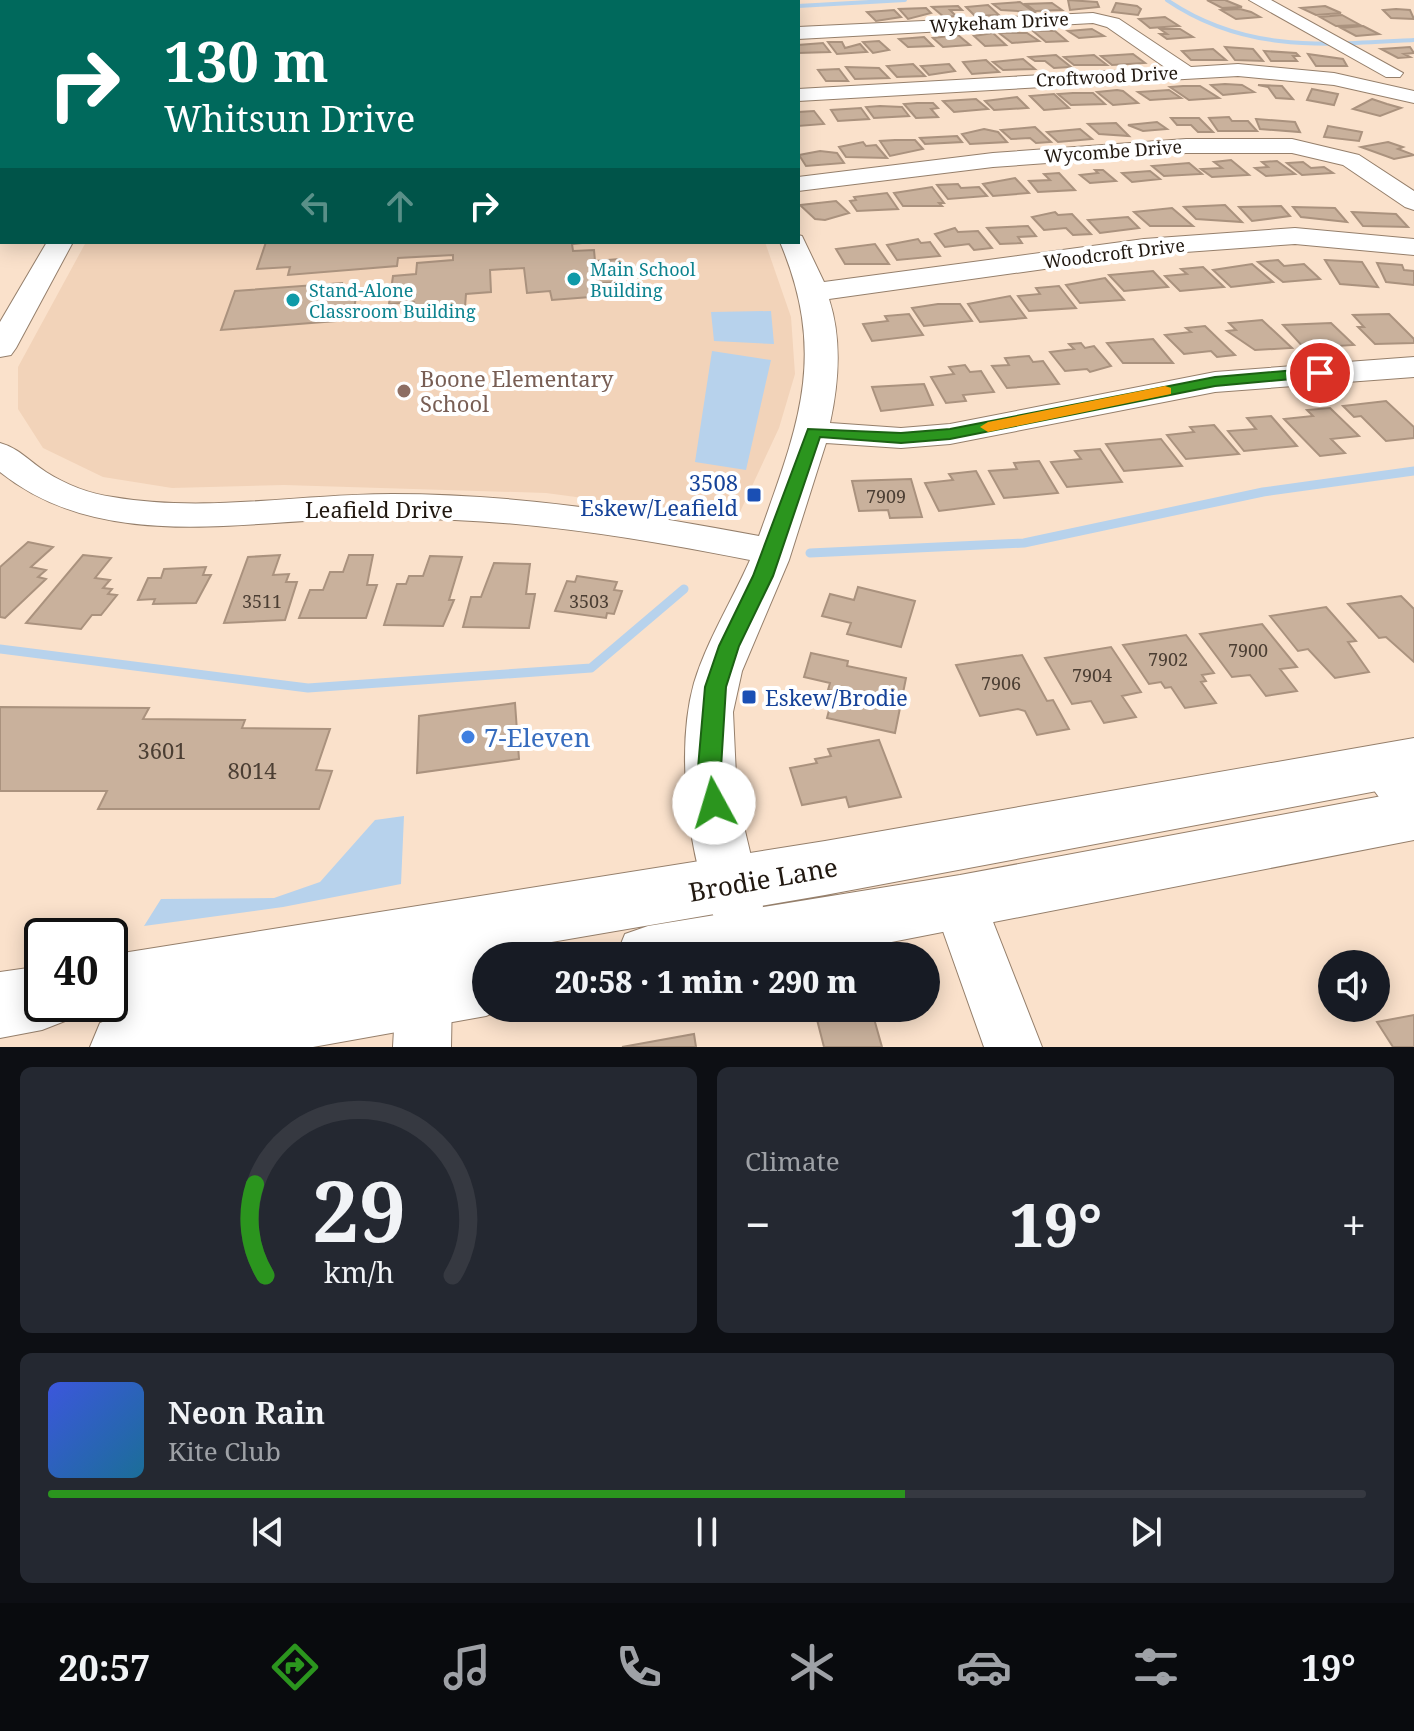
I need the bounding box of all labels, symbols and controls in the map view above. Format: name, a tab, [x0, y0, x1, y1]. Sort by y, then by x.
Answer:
street label: Wykeham Drive	[929, 6, 1069, 38]
text: 130 m	[164, 22, 329, 98]
icon: right	[32, 32, 136, 136]
street label: Croftwood Drive	[1035, 60, 1179, 92]
text: Whitsun Drive	[164, 94, 415, 143]
street label: Wycombe Drive	[1043, 134, 1183, 168]
icon: left	[294, 184, 338, 228]
icon: ahead	[378, 184, 422, 228]
icon: right	[462, 184, 506, 228]
street label: Woodcroft Drive	[1042, 232, 1186, 274]
place label: Main School Building	[590, 257, 696, 302]
marker: Main School Building	[565, 270, 583, 288]
place label: Stand-Alone Classroom Building	[309, 278, 476, 323]
marker: Stand-Alone Classroom Building	[284, 291, 302, 309]
pin	[1286, 339, 1354, 407]
icon: arrive	[1298, 351, 1342, 395]
place label: Boone Elementary School	[420, 363, 614, 418]
marker: Boone Elementary School	[395, 382, 413, 400]
place label: 3508 Eskew/Leafield	[580, 467, 738, 522]
house number: 7909	[866, 484, 906, 508]
marker: 3508 Eskew/Leafield	[745, 486, 763, 504]
street label: Leafield Drive	[305, 494, 453, 524]
house number: 3511	[242, 589, 282, 613]
house number: 3503	[569, 589, 609, 613]
house number: 7900	[1228, 638, 1268, 662]
house number: 7902	[1148, 647, 1188, 671]
house number: 7904	[1072, 663, 1112, 687]
house number: 7906	[981, 671, 1021, 695]
place label: Eskew/Brodie	[765, 682, 908, 712]
marker: Eskew/Brodie	[740, 688, 758, 706]
place label: 7-Eleven	[484, 719, 591, 755]
marker: 7-Eleven	[459, 728, 477, 746]
house number: 3601	[137, 735, 187, 765]
house number: 8014	[227, 755, 277, 785]
position arrow	[672, 761, 756, 845]
street label: Brodie Lane	[686, 848, 840, 910]
speed limit sign: 40	[24, 918, 128, 1022]
map controls	[1318, 950, 1390, 1022]
button: sound	[1318, 950, 1390, 1022]
text: 20:58 · 1 min · 290 m	[555, 961, 857, 1002]
text: Climate	[745, 1143, 840, 1179]
text: 29	[311, 1153, 406, 1266]
text: 19°	[1010, 1183, 1102, 1265]
text: −	[745, 1194, 770, 1254]
text: +	[1341, 1194, 1366, 1254]
text: km/h	[323, 1252, 394, 1291]
text: Neon Rain	[168, 1392, 325, 1433]
text: Kite Club	[168, 1433, 281, 1469]
icon: previous	[246, 1510, 290, 1554]
icon: pause	[685, 1510, 729, 1554]
icon: next	[1124, 1510, 1168, 1554]
icon: directions	[267, 1639, 323, 1695]
icon: music	[439, 1639, 495, 1695]
icon: phone	[611, 1639, 667, 1695]
icon: climate	[784, 1639, 840, 1695]
icon: car	[956, 1639, 1012, 1695]
icon: filters	[1128, 1639, 1184, 1695]
text: 20:57	[58, 1643, 150, 1692]
text: 19°	[1301, 1643, 1356, 1692]

